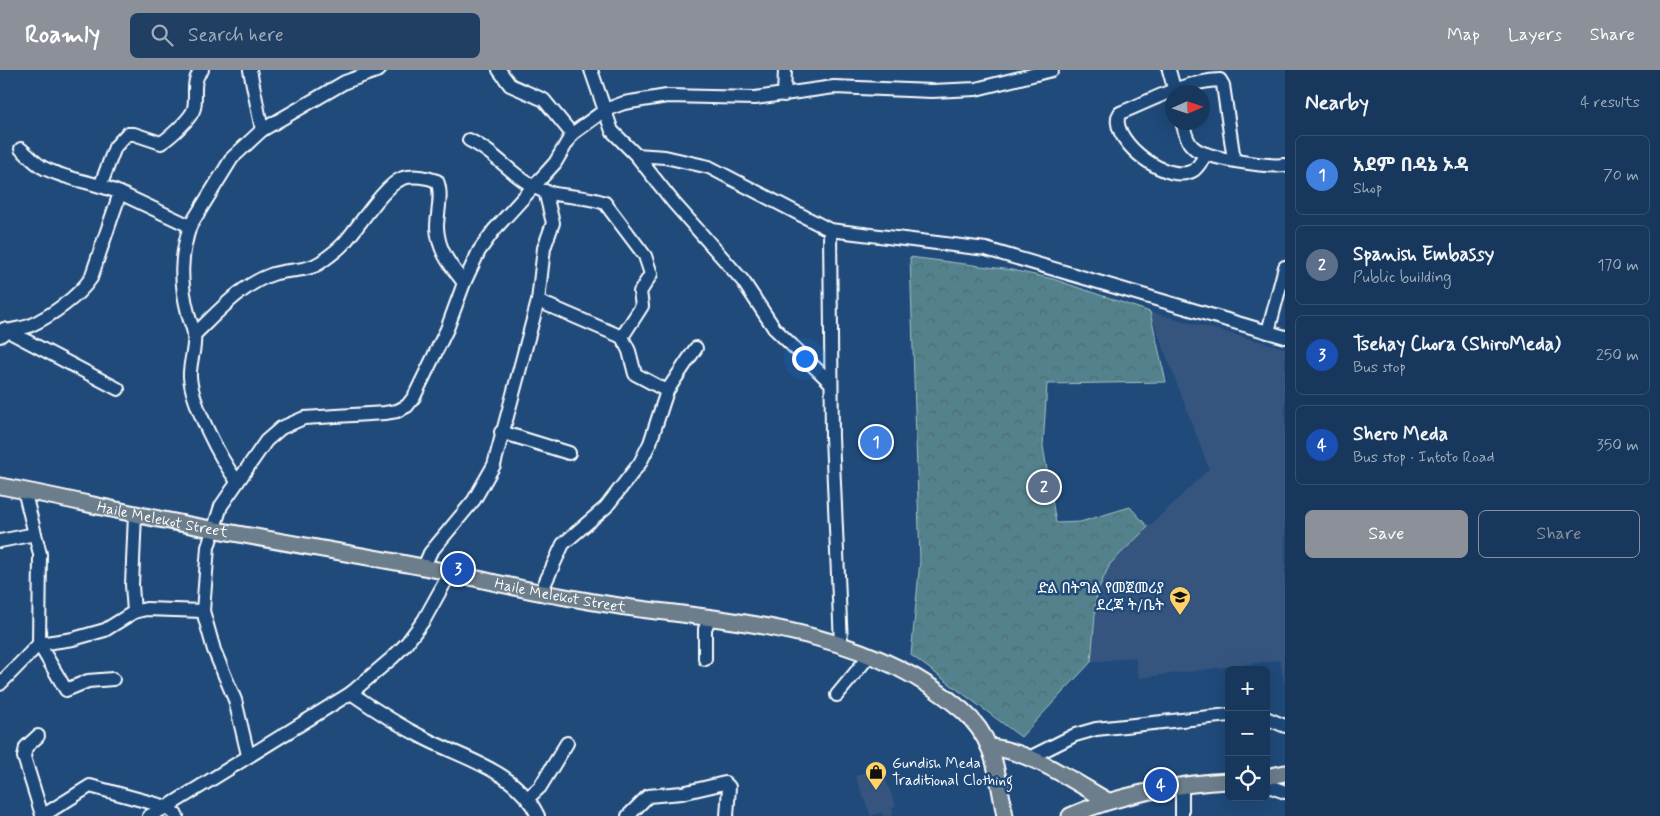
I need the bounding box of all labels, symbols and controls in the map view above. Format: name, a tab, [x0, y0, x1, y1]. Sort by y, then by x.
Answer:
search box	[130, 13, 480, 58]
text: Roamly	[25, 20, 100, 51]
icon: search	[148, 21, 176, 49]
text: Search here	[188, 23, 284, 48]
text: Map	[1447, 23, 1480, 47]
text: Layers	[1508, 23, 1562, 47]
text: Share	[1590, 23, 1635, 47]
north arrow	[1165, 85, 1210, 130]
text: Nearby	[1305, 89, 1369, 117]
text: 4 results	[1580, 92, 1640, 113]
text: አደም በዳኔ ኦዳ	[1353, 153, 1469, 178]
text: 1	[1318, 165, 1326, 186]
text: 70 m	[1603, 165, 1639, 186]
text: Shop	[1353, 178, 1382, 199]
text: Spanish Embassy	[1353, 242, 1494, 267]
text: 2	[1318, 255, 1326, 276]
text: 170 m	[1597, 255, 1639, 276]
text: Public building	[1353, 267, 1452, 288]
text: Tsehay Chora (ShiroMeda)	[1353, 332, 1561, 357]
text: 3	[1318, 345, 1326, 366]
text: 250 m	[1596, 345, 1639, 366]
your location	[792, 346, 818, 372]
text: Bus stop	[1353, 357, 1406, 378]
text: Shero Meda	[1353, 422, 1448, 447]
pin: 1	[860, 423, 892, 461]
text: 4	[1317, 435, 1327, 456]
text: 350 m	[1597, 435, 1639, 456]
text: Bus stop · Intoto Road	[1353, 447, 1495, 468]
pin: 2	[1028, 468, 1060, 506]
street label: Haile Melekot Street	[95, 497, 230, 543]
button: Save	[1305, 510, 1468, 558]
button: Share	[1478, 510, 1640, 558]
pin: 3	[442, 550, 474, 588]
street label: Haile Melekot Street	[493, 574, 627, 618]
place label: ድል በትግል የመጀመሪያ ደረጃ ት/ቤት	[1038, 579, 1164, 616]
school or university icon: ድል በትግል የመጀመሪያ ደረጃ ት/ቤት	[1168, 585, 1192, 616]
map controls	[1225, 666, 1270, 801]
button: +	[1225, 666, 1270, 711]
button: −	[1225, 711, 1270, 756]
place label: Gundish Meda Traditional Clothing	[892, 754, 1013, 792]
button: locate	[1225, 756, 1270, 801]
shop icon: Gundish Meda Traditional Clothing	[864, 760, 888, 791]
pin: 4	[1145, 766, 1177, 804]

